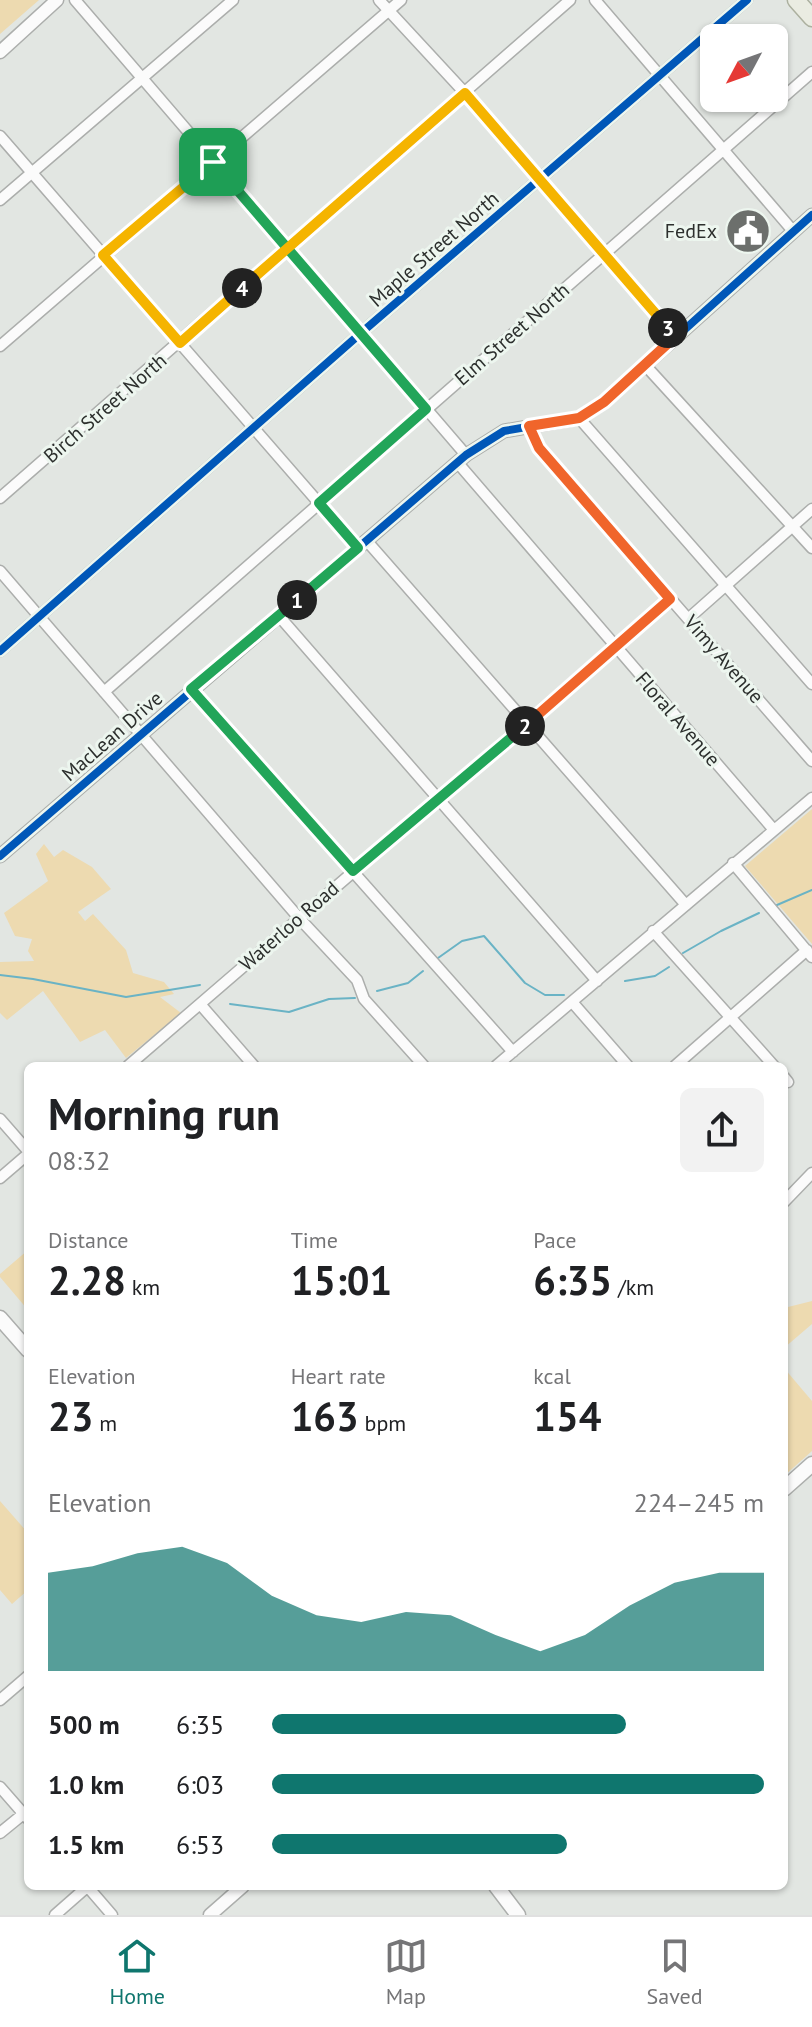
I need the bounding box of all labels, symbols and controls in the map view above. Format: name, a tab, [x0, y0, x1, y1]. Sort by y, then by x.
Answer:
north arrow	[700, 24, 788, 112]
map controls	[700, 24, 788, 112]
pin	[179, 128, 247, 196]
icon: arrive	[191, 140, 235, 184]
street label: Maple Street North	[364, 186, 504, 312]
public building icon: FedEx	[724, 207, 772, 255]
place label: FedEx	[665, 218, 717, 244]
pin: 4	[222, 268, 262, 308]
text: 4	[236, 274, 248, 302]
street label: Elm Street North	[449, 277, 575, 391]
pin: 3	[648, 308, 688, 348]
text: 3	[662, 314, 674, 342]
street label: Birch Street North	[38, 347, 172, 469]
pin: 1	[277, 580, 317, 620]
text: 1	[291, 586, 303, 614]
street label: Vimy Avenue	[678, 609, 769, 709]
street label: Floral Avenue	[630, 666, 726, 772]
street label: MacLean Drive	[56, 685, 168, 787]
pin: 2	[505, 706, 545, 746]
text: 2	[519, 712, 531, 740]
street label: Waterloo Road	[234, 875, 344, 977]
text: Morning run	[48, 1085, 280, 1142]
button: share	[680, 1088, 764, 1172]
text: 08:32	[48, 1144, 110, 1177]
text: Distance	[48, 1226, 129, 1254]
text: Time	[291, 1226, 338, 1254]
text: Pace	[533, 1226, 576, 1254]
text: 2.28	[48, 1254, 126, 1306]
text: 15:01	[291, 1254, 392, 1306]
text: 6:35	[533, 1254, 612, 1306]
text: km	[126, 1273, 160, 1301]
text: /km	[612, 1273, 654, 1301]
text: Elevation	[48, 1362, 136, 1390]
text: Heart rate	[291, 1362, 386, 1390]
text: kcal	[533, 1362, 571, 1390]
text: 23	[48, 1390, 93, 1442]
text: 163	[291, 1390, 359, 1442]
text: 154	[533, 1390, 601, 1442]
text: m	[93, 1409, 117, 1437]
text: bpm	[359, 1409, 406, 1437]
text: Elevation	[48, 1486, 152, 1519]
text: 224–245 m	[634, 1486, 764, 1519]
text: 500 m	[48, 1708, 120, 1741]
text: 6:35	[176, 1708, 224, 1741]
text: 1.0 km	[48, 1768, 124, 1801]
text: 6:03	[176, 1768, 224, 1801]
text: 1.5 km	[48, 1828, 124, 1861]
text: 6:53	[176, 1828, 224, 1861]
tab: Home	[109, 1934, 165, 2010]
tab: Map	[384, 1934, 428, 2010]
tab: Saved	[647, 1934, 703, 2010]

